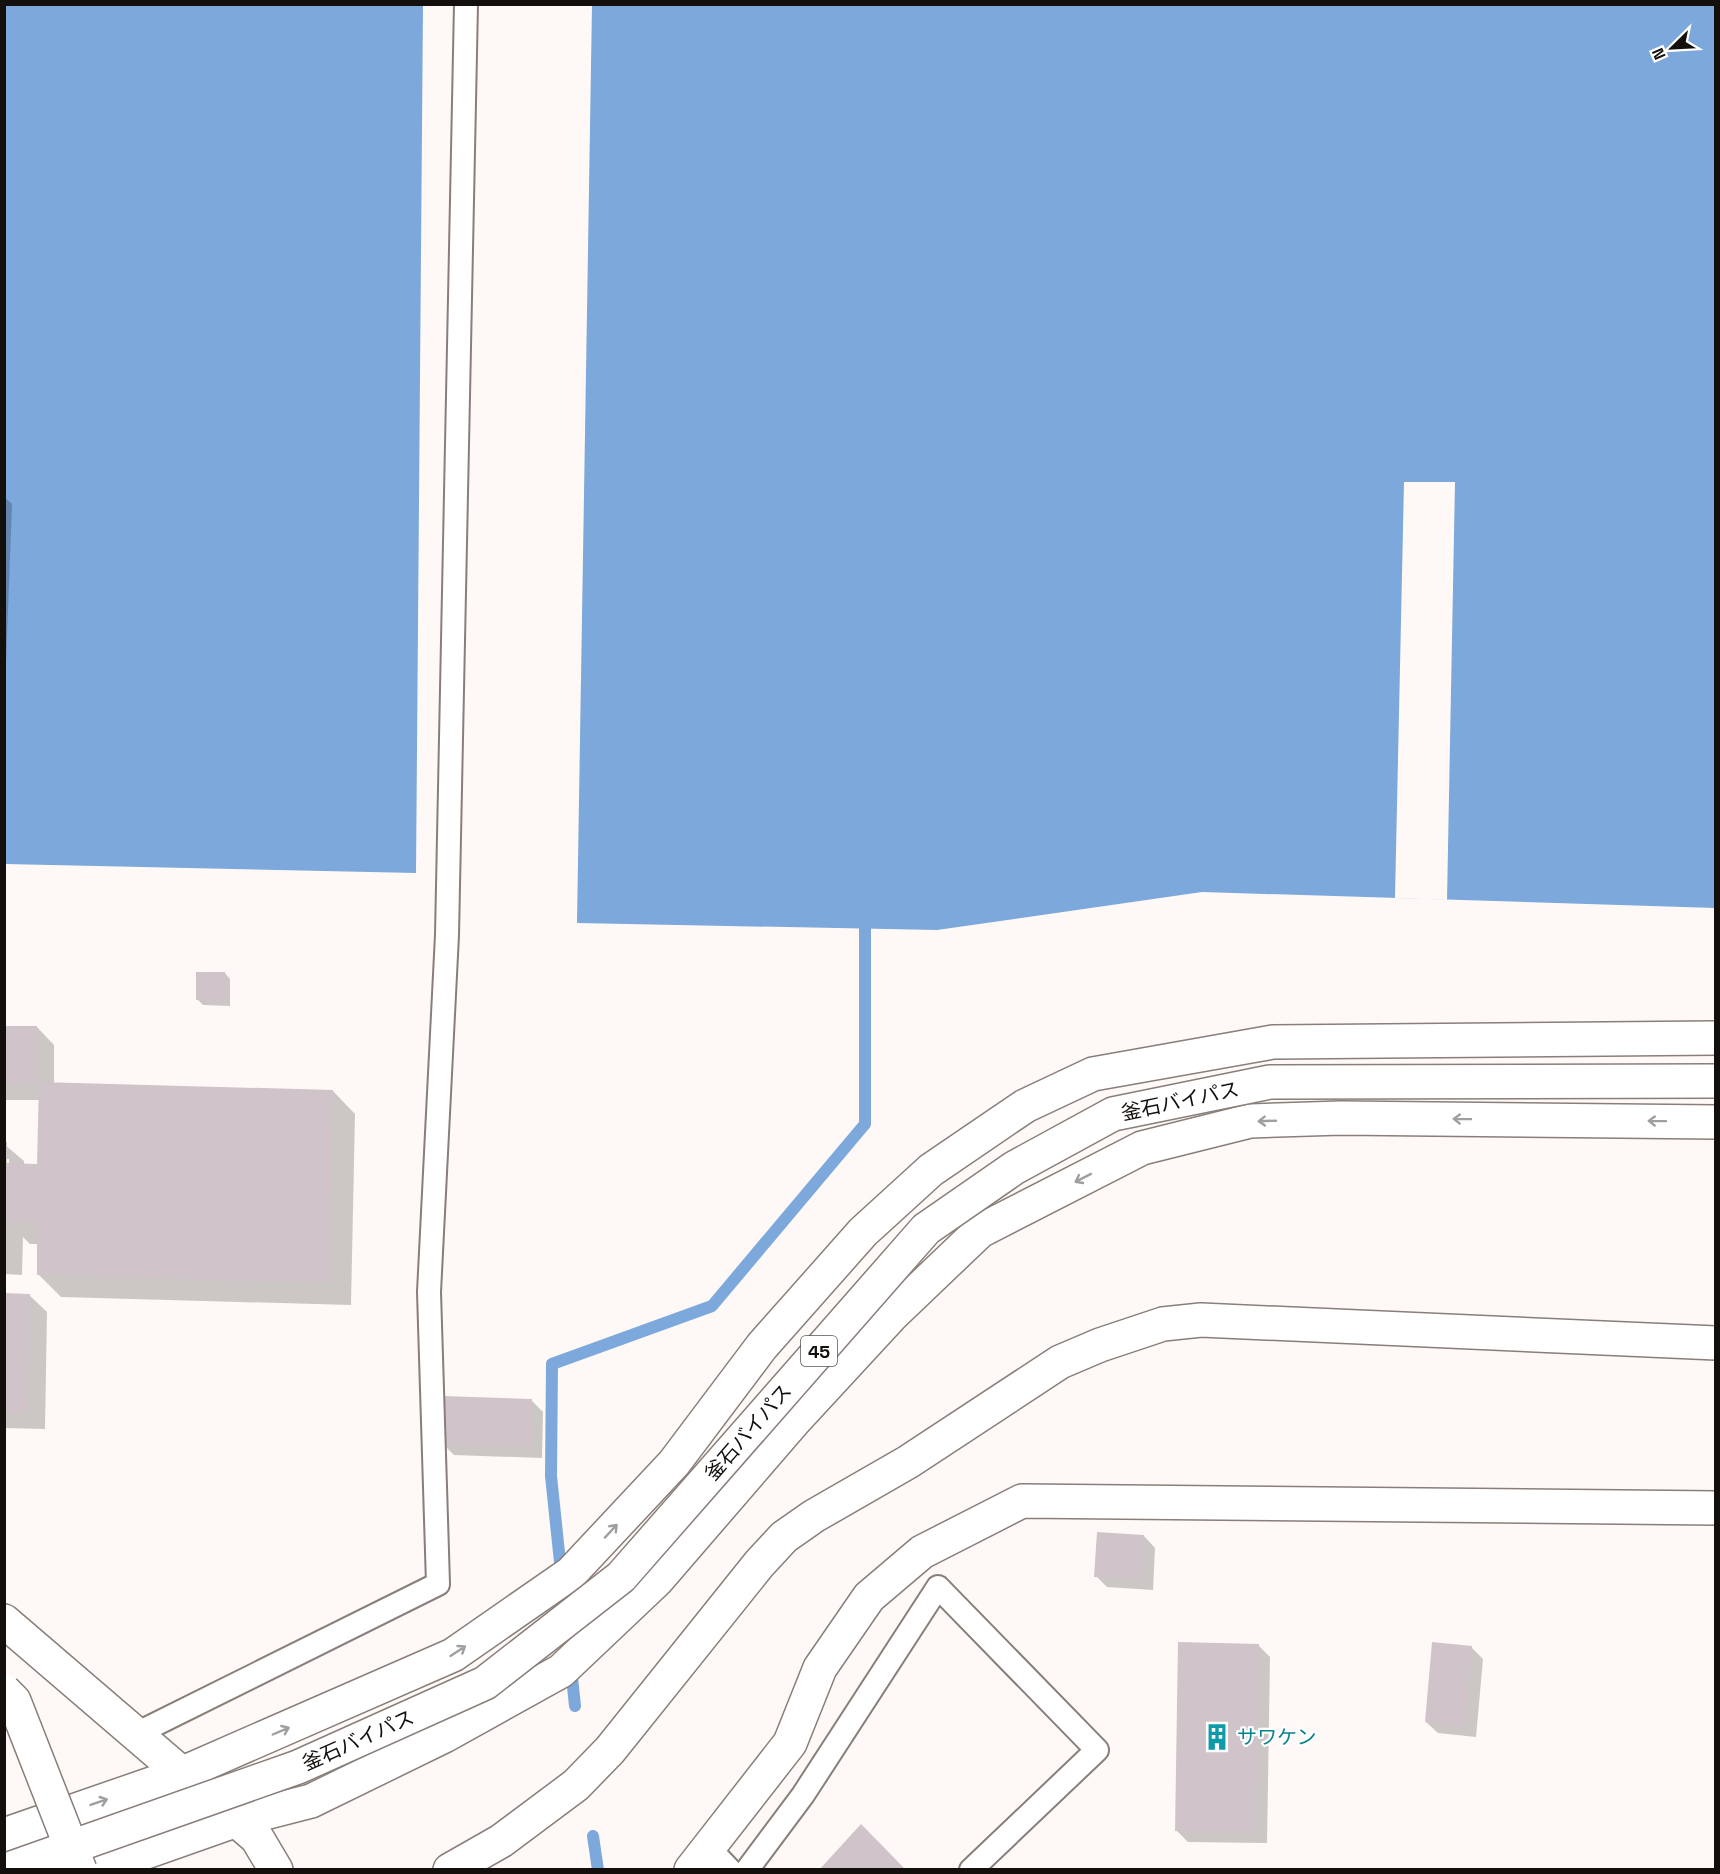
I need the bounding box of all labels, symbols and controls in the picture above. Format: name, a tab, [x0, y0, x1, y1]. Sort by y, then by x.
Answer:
north arrow	[1642, 18, 1702, 78]
text: N	[1647, 45, 1671, 63]
street label: 釜石バイパス	[1119, 1076, 1241, 1126]
one-way arrow	[1453, 1113, 1473, 1125]
one-way arrow	[1258, 1115, 1278, 1126]
one-way arrow	[1648, 1115, 1668, 1127]
one-way arrow	[1074, 1173, 1092, 1184]
road number: 45	[801, 1336, 837, 1366]
street label: 釜石バイパス	[699, 1378, 797, 1486]
one-way arrow	[604, 1523, 618, 1538]
one-way arrow	[450, 1644, 467, 1657]
street label: 釜石バイパス	[298, 1704, 418, 1776]
building icon: サワケン	[1202, 1722, 1232, 1752]
one-way arrow	[271, 1724, 289, 1736]
place label: サワケン	[1237, 1724, 1316, 1750]
one-way arrow	[89, 1796, 108, 1807]

